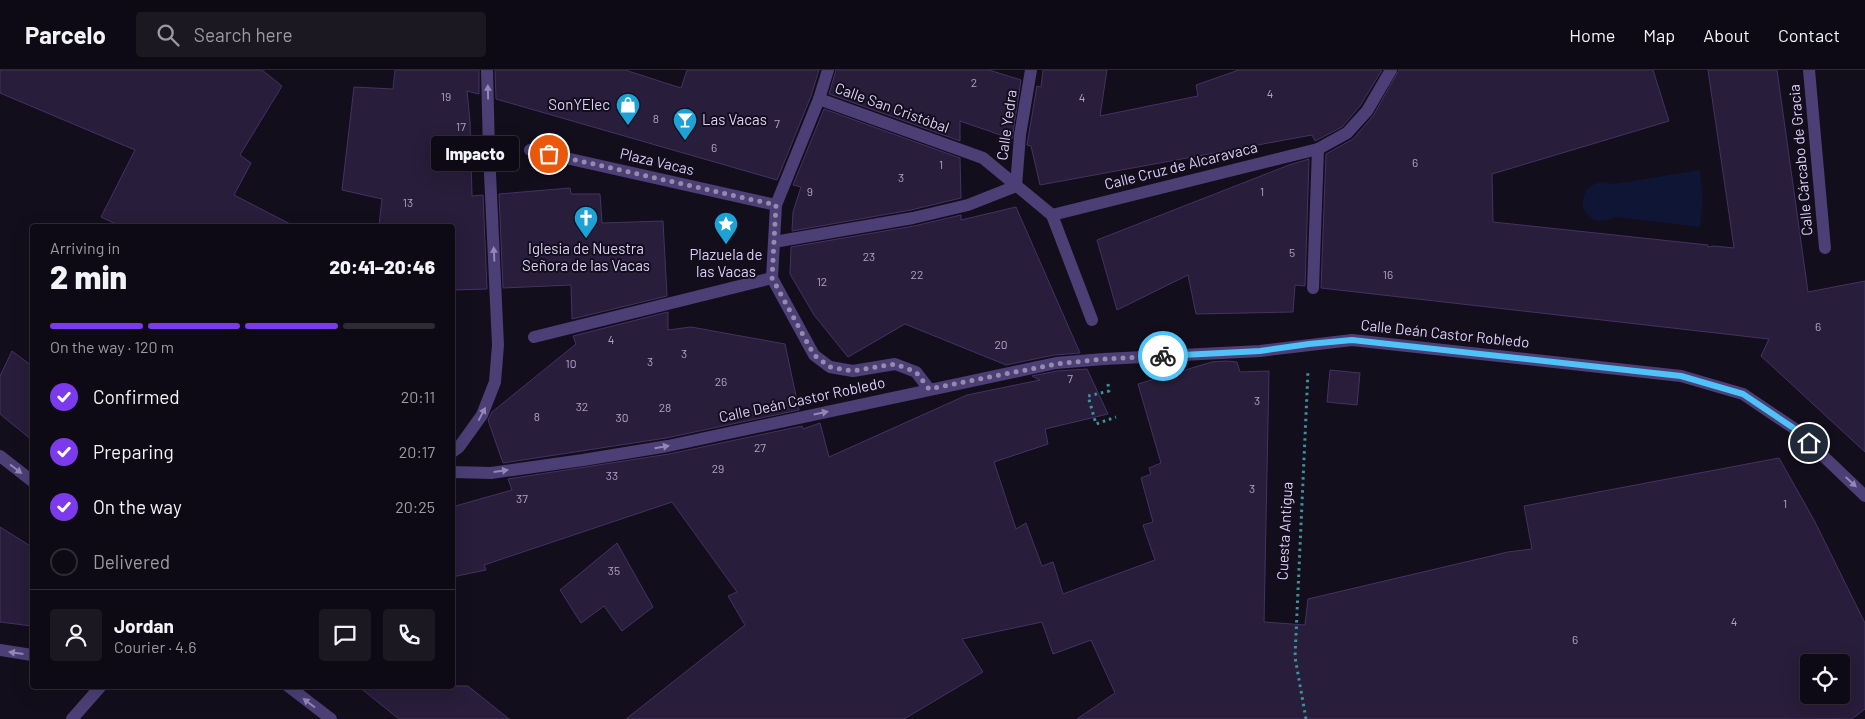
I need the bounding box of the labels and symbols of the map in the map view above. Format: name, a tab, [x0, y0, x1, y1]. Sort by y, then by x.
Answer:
house number: 2	[971, 75, 977, 89]
street label: Calle San Cristóbal	[833, 78, 952, 136]
one-way arrow	[483, 84, 491, 100]
street label: Calle Cárcabo de Gracia	[1784, 84, 1816, 237]
house number: 4	[1267, 86, 1273, 100]
street label: Calle Yedra	[992, 88, 1020, 161]
house number: 19	[441, 89, 451, 103]
house number: 4	[1079, 90, 1085, 104]
shop icon: SonYElec	[615, 92, 641, 126]
place label: SonYElec	[548, 95, 610, 113]
bar icon: Las Vacas	[672, 107, 698, 141]
place label: Las Vacas	[702, 110, 767, 128]
house number: 8	[653, 111, 659, 125]
house number: 7	[774, 116, 780, 130]
house number: 17	[456, 119, 466, 133]
pin	[528, 133, 570, 175]
callout: Impacto	[432, 136, 519, 172]
street label: Calle Cruz de Alcaravaca	[1102, 137, 1259, 193]
house number: 6	[711, 140, 717, 154]
street label: Plaza Vacas	[618, 144, 696, 178]
house number: 6	[1412, 155, 1418, 169]
house number: 1	[939, 157, 943, 171]
house number: 3	[898, 170, 904, 184]
house number: 9	[807, 184, 813, 198]
house number: 1	[1260, 184, 1264, 198]
house number: 13	[403, 195, 413, 209]
church icon: Iglesia de Nuestra Señora de las Vacas	[573, 205, 599, 239]
place icon: Plazuela de las Vacas	[713, 211, 739, 245]
place label: Iglesia de Nuestra Señora de las Vacas	[522, 239, 650, 274]
place label: Plazuela de las Vacas	[689, 245, 763, 280]
house number: 5	[1289, 245, 1295, 259]
one-way arrow	[489, 246, 497, 262]
house number: 23	[863, 249, 875, 263]
house number: 22	[911, 267, 923, 281]
house number: 16	[1383, 267, 1393, 281]
house number: 12	[817, 274, 827, 288]
street label: Calle Deán Castor Robledo	[1360, 315, 1530, 351]
house number: 6	[1815, 319, 1821, 333]
courier	[1138, 331, 1188, 381]
house number: 4	[608, 332, 614, 346]
house number: 20	[994, 337, 1008, 351]
house number: 3	[681, 346, 687, 360]
house number: 3	[647, 354, 653, 368]
house number: 10	[566, 356, 576, 370]
house number: 7	[1067, 371, 1073, 385]
street label: Calle Deán Castor Robledo	[717, 373, 887, 425]
house number: 26	[715, 374, 727, 388]
house number: 3	[1254, 393, 1260, 407]
house number: 32	[576, 399, 588, 413]
house number: 28	[659, 400, 671, 414]
one-way arrow	[478, 406, 486, 421]
house number: 8	[534, 409, 540, 423]
one-way arrow	[813, 409, 828, 417]
house number: 30	[616, 410, 628, 424]
pin	[1788, 422, 1830, 464]
house number: 27	[754, 440, 766, 454]
one-way arrow	[654, 443, 669, 451]
house number: 29	[712, 461, 724, 475]
one-way arrow	[9, 463, 22, 474]
one-way arrow	[493, 467, 509, 475]
house number: 33	[606, 468, 618, 482]
one-way arrow	[1844, 476, 1856, 488]
house number: 3	[1249, 481, 1255, 495]
street label: Cuesta Antigua	[1272, 481, 1296, 581]
house number: 37	[516, 491, 528, 505]
house number: 1	[1783, 496, 1787, 510]
house number: 35	[608, 563, 620, 577]
house number: 4	[1731, 614, 1737, 628]
house number: 6	[1572, 632, 1578, 646]
one-way arrow	[8, 648, 24, 656]
one-way arrow	[303, 697, 316, 708]

